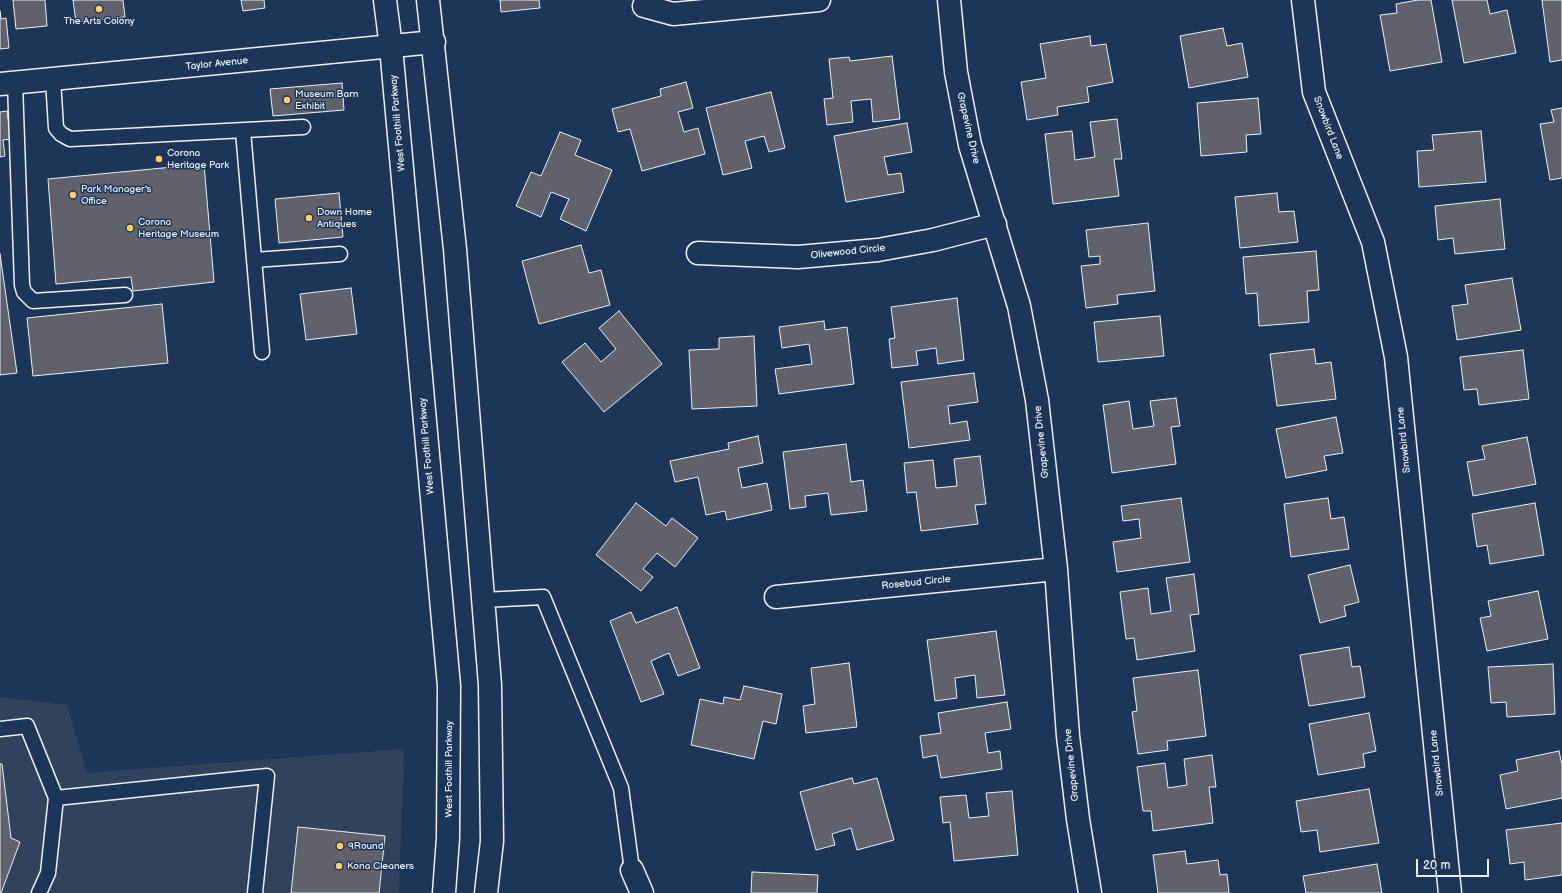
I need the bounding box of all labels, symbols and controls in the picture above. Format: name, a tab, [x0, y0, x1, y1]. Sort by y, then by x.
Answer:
marker: The Arts Colony	[94, 4, 104, 14]
place label: The Arts Colony	[63, 15, 135, 27]
street label: Taylor Avenue	[185, 55, 249, 73]
street label: West Foothill Parkway	[388, 74, 408, 172]
place label: Museum Barn Exhibit	[295, 88, 358, 112]
street label: Grapevine Drive	[954, 91, 982, 165]
marker: Museum Barn Exhibit	[282, 95, 292, 105]
street label: Snowbird Lane	[1310, 95, 1346, 161]
place label: Corona Heritage Park	[167, 147, 229, 170]
marker: Corona Heritage Park	[154, 154, 164, 164]
place label: Park Manager's Office	[81, 183, 151, 206]
marker: Park Manager's Office	[68, 190, 78, 200]
place label: Down Home Antiques	[317, 206, 372, 230]
marker: Down Home Antiques	[304, 213, 314, 223]
place label: Corona Heritage Museum	[138, 216, 219, 240]
marker: Corona Heritage Museum	[125, 223, 135, 233]
street label: Olivewood Circle	[810, 242, 886, 262]
street label: West Foothill Parkway	[417, 397, 437, 495]
street label: Grapevine Drive	[1032, 405, 1052, 479]
street label: Snowbird Lane	[1395, 406, 1413, 474]
street label: Rosebud Circle	[881, 573, 951, 593]
street label: West Foothill Parkway	[443, 720, 455, 818]
street label: Grapevine Drive	[1062, 728, 1082, 802]
street label: Snowbird Lane	[1428, 729, 1446, 797]
place label: 9Round	[348, 840, 383, 852]
marker: 9Round	[335, 841, 345, 851]
scale bar	[1418, 851, 1491, 877]
text: 20 m	[1423, 858, 1450, 873]
place label: Kona Cleaners	[347, 860, 414, 872]
marker: Kona Cleaners	[334, 861, 344, 871]

